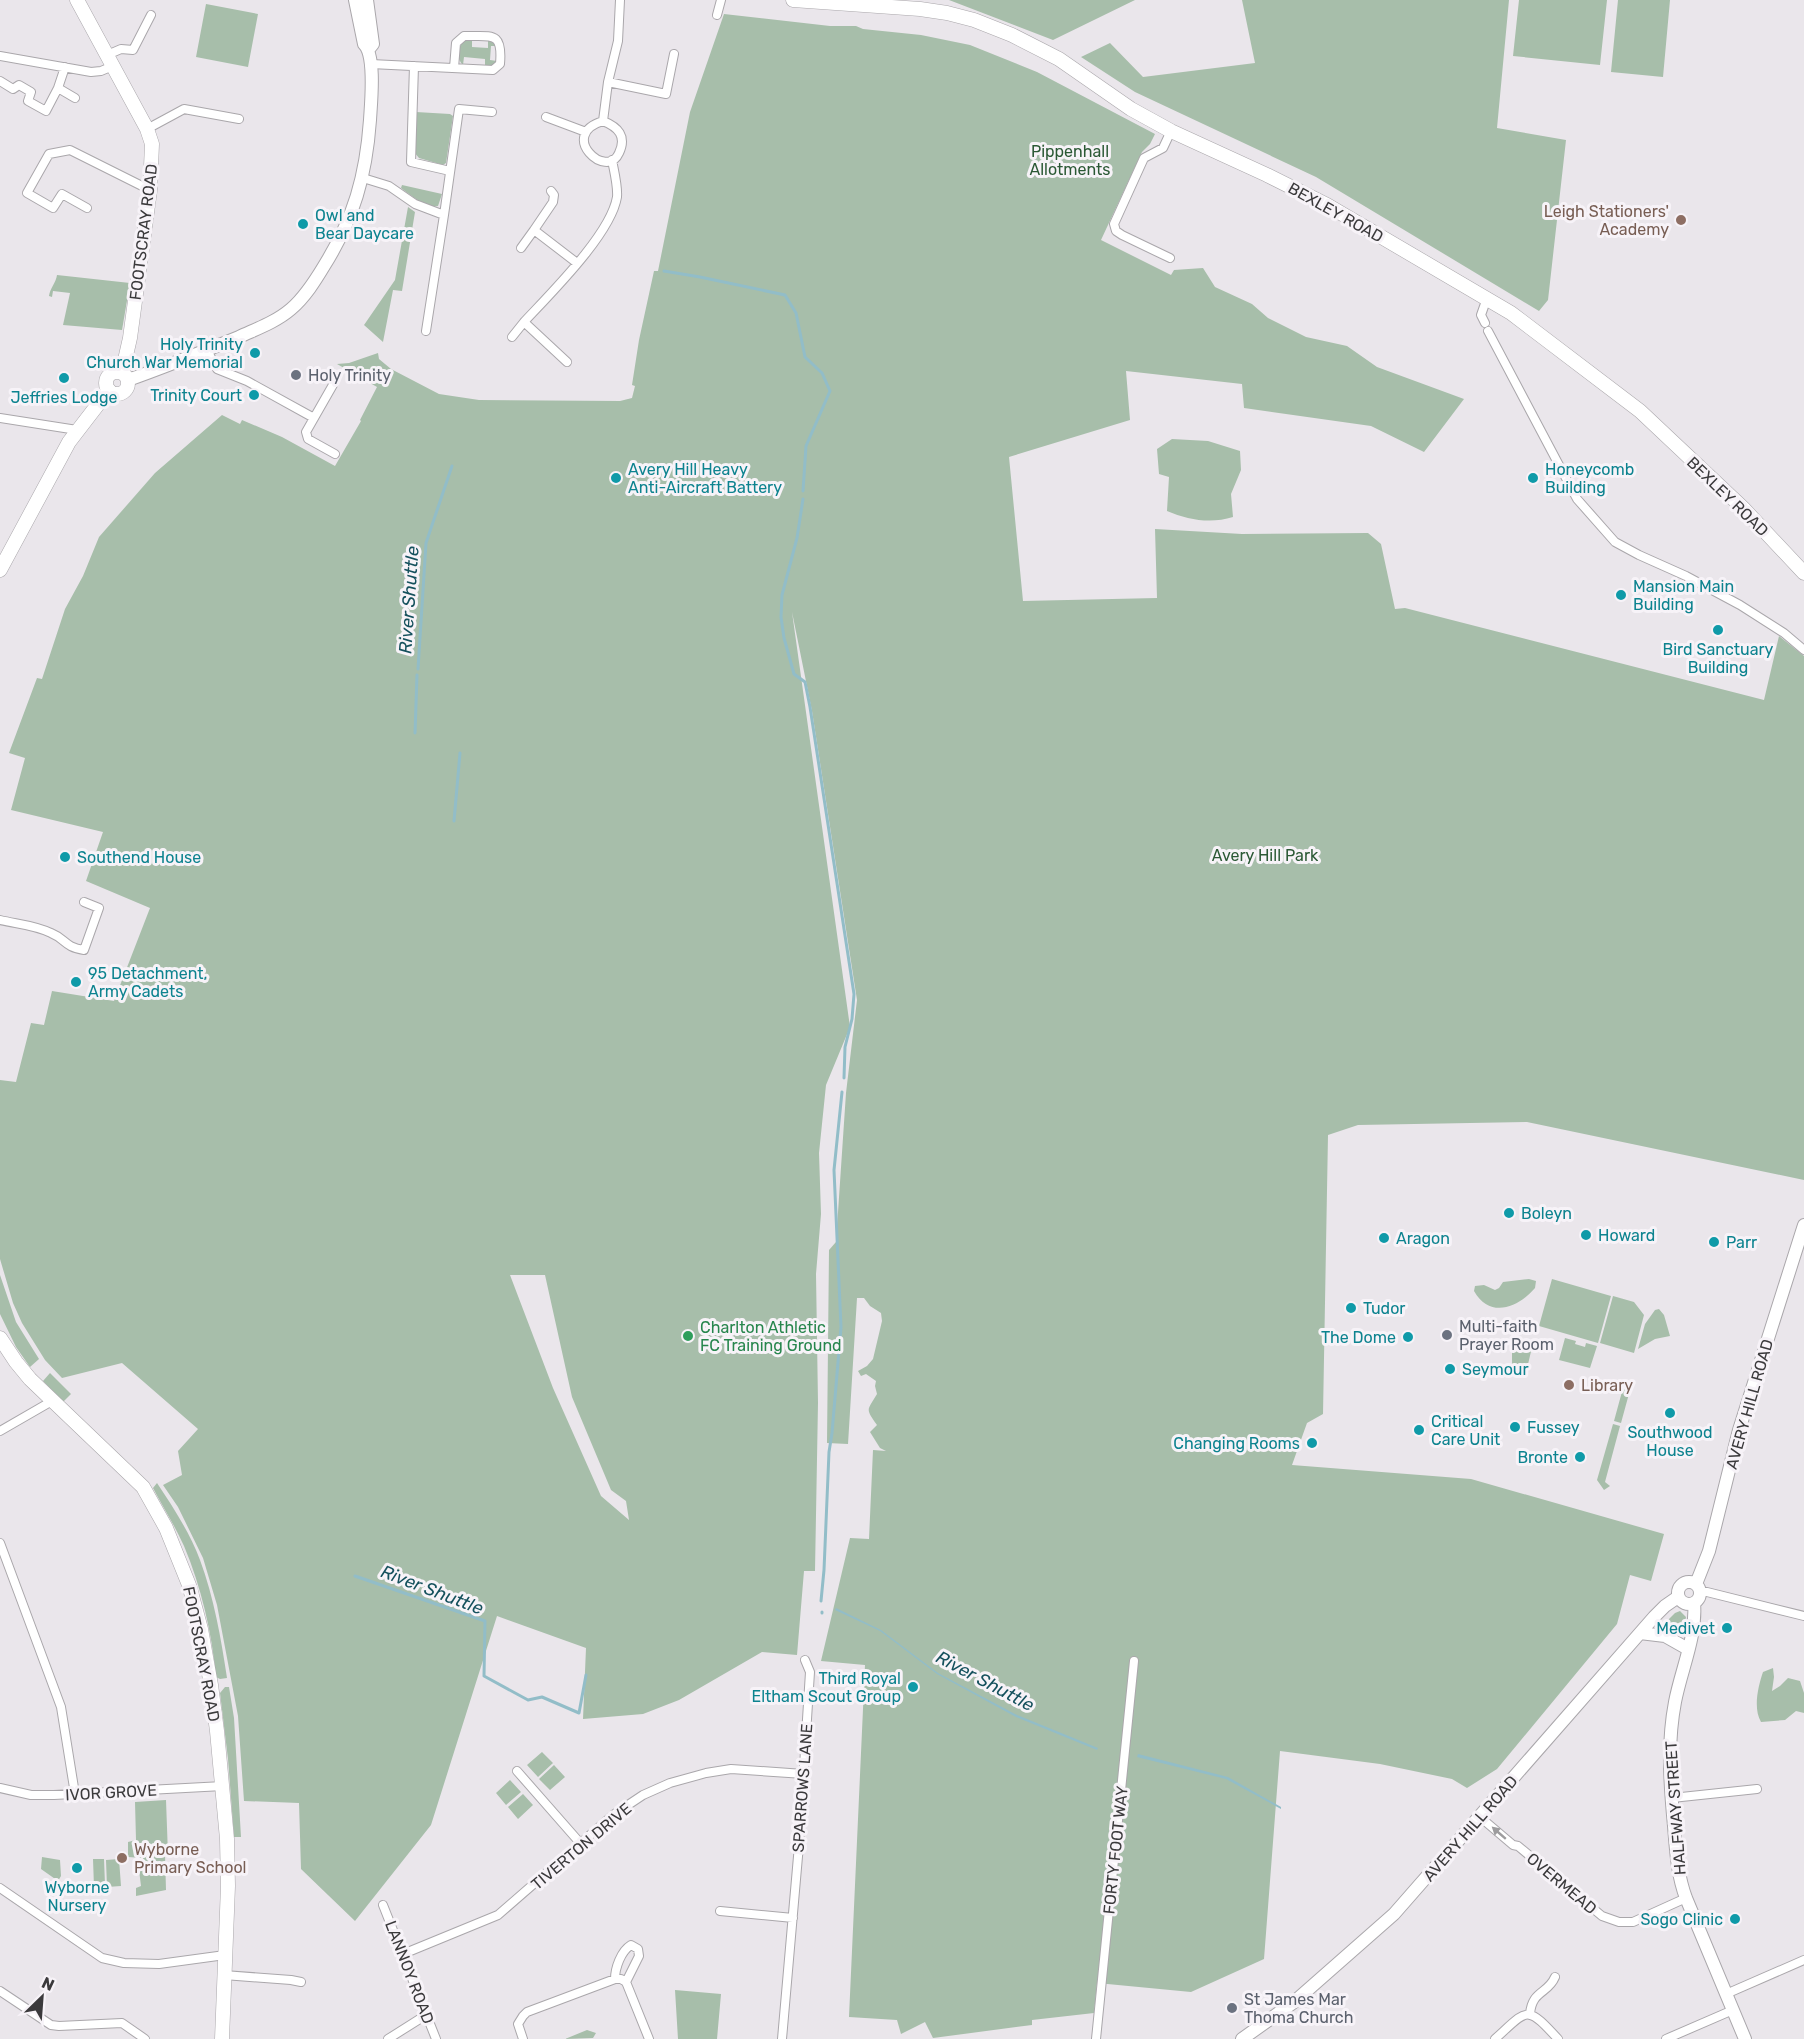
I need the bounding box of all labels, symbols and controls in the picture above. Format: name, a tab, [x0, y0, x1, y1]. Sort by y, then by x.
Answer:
park label: Pippenhall Allotments	[1029, 142, 1111, 179]
street label: FOOTSCRAY ROAD	[126, 163, 161, 301]
street label: BEXLEY ROAD	[1285, 178, 1387, 246]
place label: Leigh Stationers' Academy	[1544, 202, 1669, 239]
place label: Owl and Bear Daycare	[315, 206, 414, 243]
marker: Leigh Stationers' Academy	[1674, 213, 1688, 227]
marker: Owl and Bear Daycare	[296, 217, 310, 231]
place label: Holy Trinity Church War Memorial	[86, 335, 243, 372]
marker: Holy Trinity Church War Memorial	[248, 346, 262, 360]
place label: Holy Trinity	[308, 366, 391, 385]
marker: Holy Trinity	[289, 368, 303, 382]
marker: Jeffries Lodge	[57, 371, 71, 385]
place label: Trinity Court	[150, 386, 242, 405]
place label: Jeffries Lodge	[10, 388, 118, 407]
marker: Trinity Court	[247, 388, 261, 402]
street label: BEXLEY ROAD	[1683, 453, 1772, 540]
place label: Avery Hill Heavy Anti-Aircraft Battery	[628, 460, 782, 497]
place label: Honeycomb Building	[1545, 460, 1634, 497]
marker: Avery Hill Heavy Anti-Aircraft Battery	[609, 471, 623, 485]
marker: Honeycomb Building	[1526, 471, 1540, 485]
water label: River Shuttle	[394, 545, 424, 655]
place label: Mansion Main Building	[1633, 577, 1734, 614]
marker: Mansion Main Building	[1614, 588, 1628, 602]
marker: Bird Sanctuary Building	[1711, 623, 1725, 637]
place label: Bird Sanctuary Building	[1663, 640, 1774, 677]
park label: Avery Hill Park	[1212, 846, 1319, 865]
place label: Southend House	[77, 848, 201, 867]
marker: Southend House	[58, 850, 72, 864]
place label: 95 Detachment, Army Cadets	[88, 964, 208, 1001]
marker: 95 Detachment, Army Cadets	[69, 975, 83, 989]
place label: Boleyn	[1521, 1204, 1572, 1223]
marker: Boleyn	[1502, 1206, 1516, 1220]
place label: Howard	[1598, 1226, 1655, 1245]
marker: Howard	[1579, 1228, 1593, 1242]
place label: Aragon	[1396, 1229, 1450, 1248]
marker: Aragon	[1377, 1231, 1391, 1245]
place label: Parr	[1726, 1233, 1757, 1252]
marker: Parr	[1707, 1235, 1721, 1249]
place label: Tudor	[1363, 1299, 1405, 1318]
marker: Tudor	[1344, 1301, 1358, 1315]
place label: Multi-faith Prayer Room	[1459, 1317, 1554, 1354]
place label: Charlton Athletic FC Training Ground	[700, 1318, 842, 1355]
place label: The Dome	[1321, 1328, 1396, 1347]
marker: Multi-faith Prayer Room	[1440, 1328, 1454, 1342]
marker: Charlton Athletic FC Training Ground	[681, 1329, 695, 1343]
marker: The Dome	[1401, 1330, 1415, 1344]
street label: AVERY HILL ROAD	[1722, 1337, 1777, 1471]
place label: Seymour	[1462, 1360, 1529, 1379]
marker: Seymour	[1443, 1362, 1457, 1376]
place label: Library	[1581, 1376, 1633, 1395]
marker: Library	[1562, 1378, 1576, 1392]
marker: Southwood House	[1663, 1406, 1677, 1420]
place label: Critical Care Unit	[1431, 1412, 1500, 1449]
place label: Fussey	[1527, 1418, 1580, 1437]
marker: Fussey	[1508, 1420, 1522, 1434]
marker: Critical Care Unit	[1412, 1423, 1426, 1437]
place label: Southwood House	[1627, 1423, 1713, 1460]
place label: Changing Rooms	[1173, 1434, 1300, 1453]
marker: Changing Rooms	[1305, 1436, 1319, 1450]
place label: Bronte	[1517, 1448, 1568, 1467]
marker: Bronte	[1573, 1450, 1587, 1464]
water label: River Shuttle	[378, 1560, 486, 1620]
street label: FOOTSCRAY ROAD	[179, 1585, 224, 1723]
place label: Medivet	[1656, 1619, 1715, 1638]
marker: Medivet	[1720, 1621, 1734, 1635]
water label: River Shuttle	[932, 1646, 1038, 1716]
place label: Third Royal Eltham Scout Group	[751, 1669, 901, 1706]
marker: Third Royal Eltham Scout Group	[906, 1680, 920, 1694]
street label: SPARROWS LANE	[789, 1723, 816, 1853]
street label: HALFWAY STREET	[1661, 1740, 1690, 1876]
street label: AVERY HILL ROAD	[1419, 1771, 1522, 1885]
street label: IVOR GROVE	[65, 1781, 157, 1804]
street label: FORTY FOOT WAY	[1099, 1785, 1132, 1915]
street label: TIVERTON DRIVE	[527, 1799, 635, 1894]
one-way arrow	[1491, 1826, 1507, 1839]
place label: Wyborne Primary School	[134, 1840, 246, 1877]
street label: OVERMEAD	[1523, 1849, 1600, 1918]
marker: Wyborne Primary School	[115, 1851, 129, 1865]
marker: Wyborne Nursery	[70, 1861, 84, 1875]
place label: Wyborne Nursery	[44, 1878, 110, 1915]
place label: Sogo Clinic	[1640, 1910, 1723, 1929]
marker: Sogo Clinic	[1728, 1912, 1742, 1926]
street label: LANNOY ROAD	[381, 1918, 438, 2026]
north arrow	[12, 1967, 72, 2027]
text: N	[39, 1973, 57, 1995]
place label: St James Mar Thoma Church	[1244, 1990, 1353, 2027]
marker: St James Mar Thoma Church	[1225, 2001, 1239, 2015]

